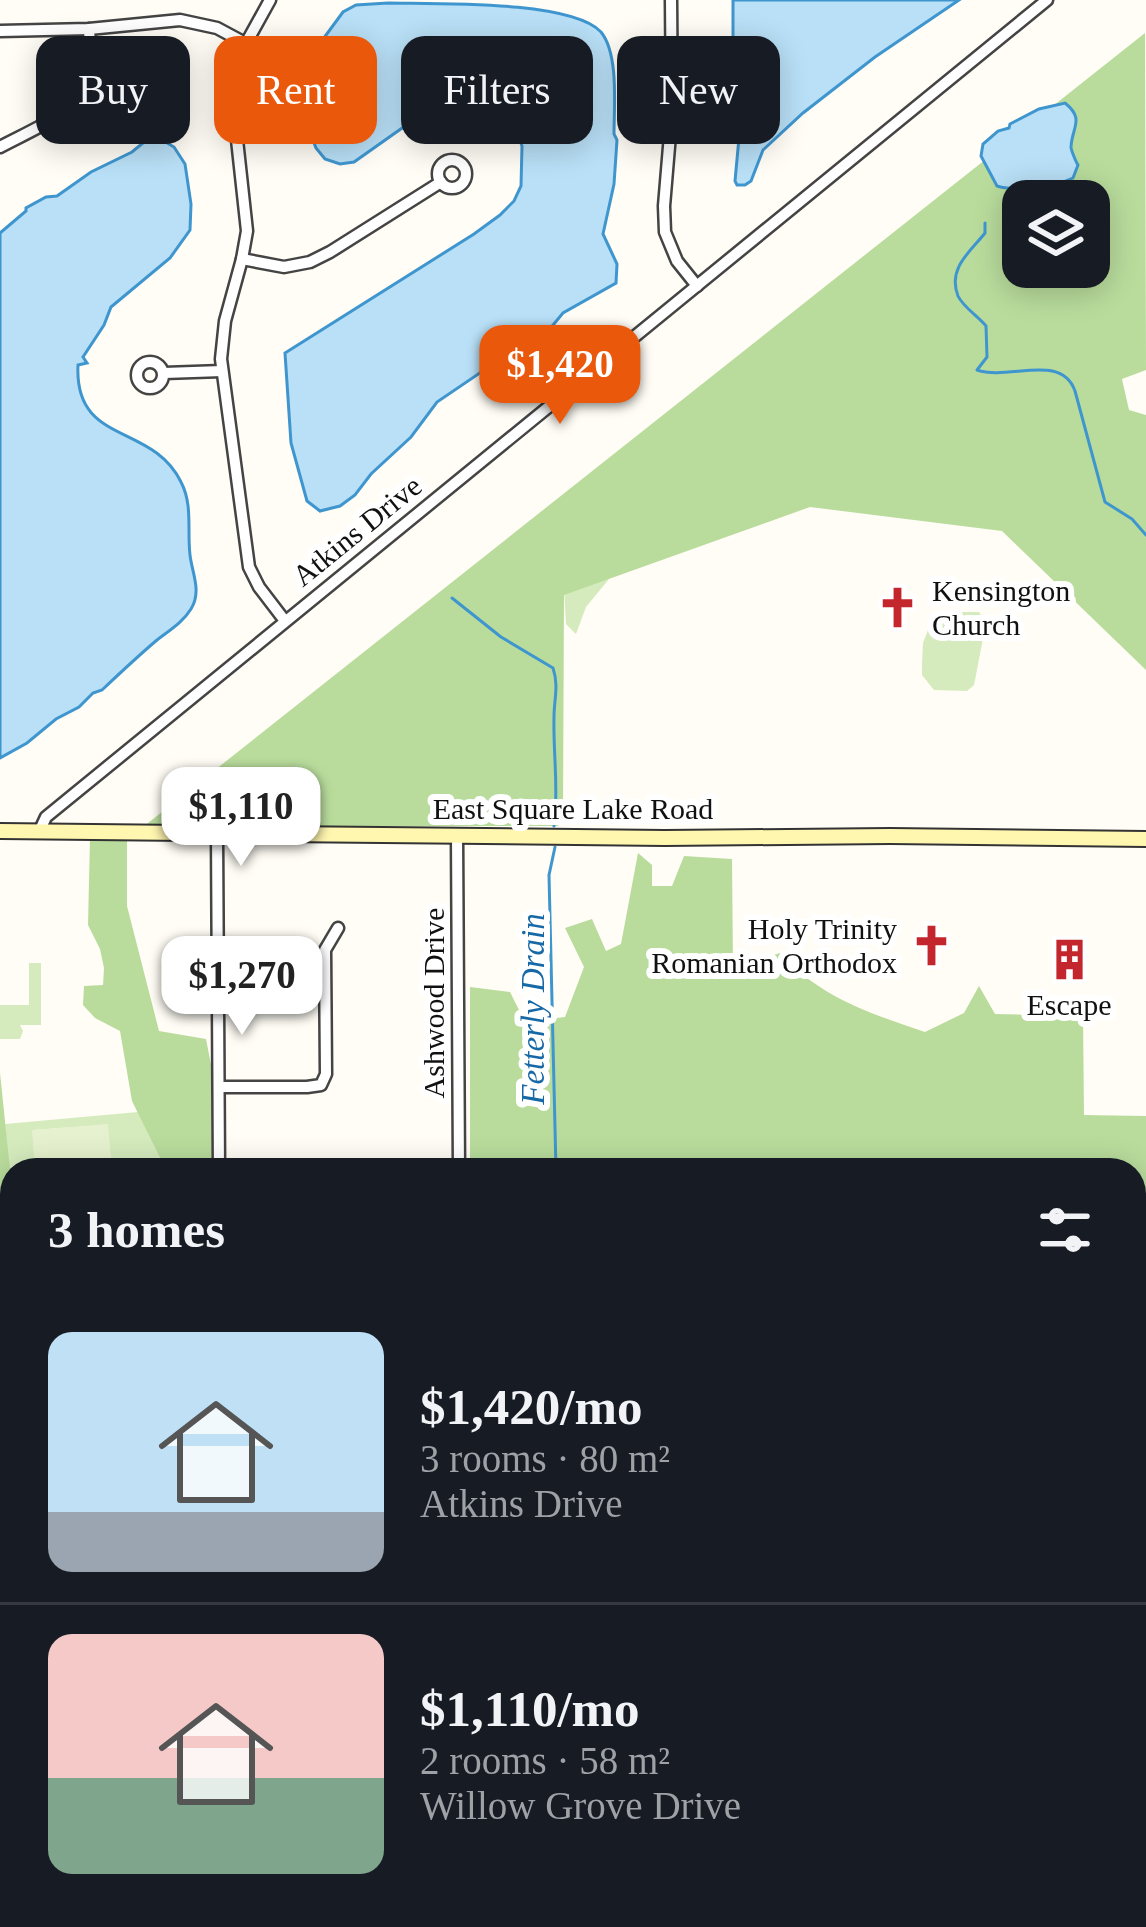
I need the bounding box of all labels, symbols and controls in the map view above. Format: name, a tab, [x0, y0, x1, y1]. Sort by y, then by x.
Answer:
chip: Buy	[36, 36, 190, 144]
chip: Rent	[214, 36, 377, 144]
chip: Filters	[401, 36, 593, 144]
chip: New	[617, 36, 780, 144]
map controls	[1002, 180, 1110, 288]
button: layers	[1002, 180, 1110, 288]
pin: $1,420	[462, 325, 658, 427]
text: $1,420	[506, 342, 614, 385]
street label: Atkins Drive	[286, 469, 428, 592]
place label: Kensington Church	[932, 574, 1070, 641]
church icon: Kensington Church	[875, 585, 921, 631]
pin: $1,110	[143, 767, 339, 869]
text: $1,110	[188, 784, 294, 827]
street label: East Square Lake Road	[433, 792, 713, 825]
street label: Ashwood Drive	[417, 908, 450, 1098]
place label: Holy Trinity Romanian Orthodox	[651, 912, 897, 979]
water label: Fetterly Drain	[515, 913, 551, 1106]
church icon: Holy Trinity Romanian Orthodox	[908, 923, 954, 969]
pin: $1,270	[144, 936, 340, 1038]
building icon: Escape	[1046, 936, 1092, 982]
text: $1,270	[188, 953, 296, 996]
place label: Escape	[1027, 988, 1111, 1021]
icon: filters	[1032, 1197, 1098, 1263]
text: 3 homes	[48, 1202, 225, 1258]
text: $1,420/mo	[420, 1379, 642, 1435]
icon: home	[144, 1380, 288, 1524]
text: 3 rooms · 80 m²	[420, 1437, 670, 1480]
text: Atkins Drive	[420, 1482, 623, 1525]
text: $1,110/mo	[420, 1681, 640, 1737]
icon: home	[144, 1682, 288, 1826]
text: 2 rooms · 58 m²	[420, 1739, 670, 1782]
text: Willow Grove Drive	[420, 1784, 741, 1827]

